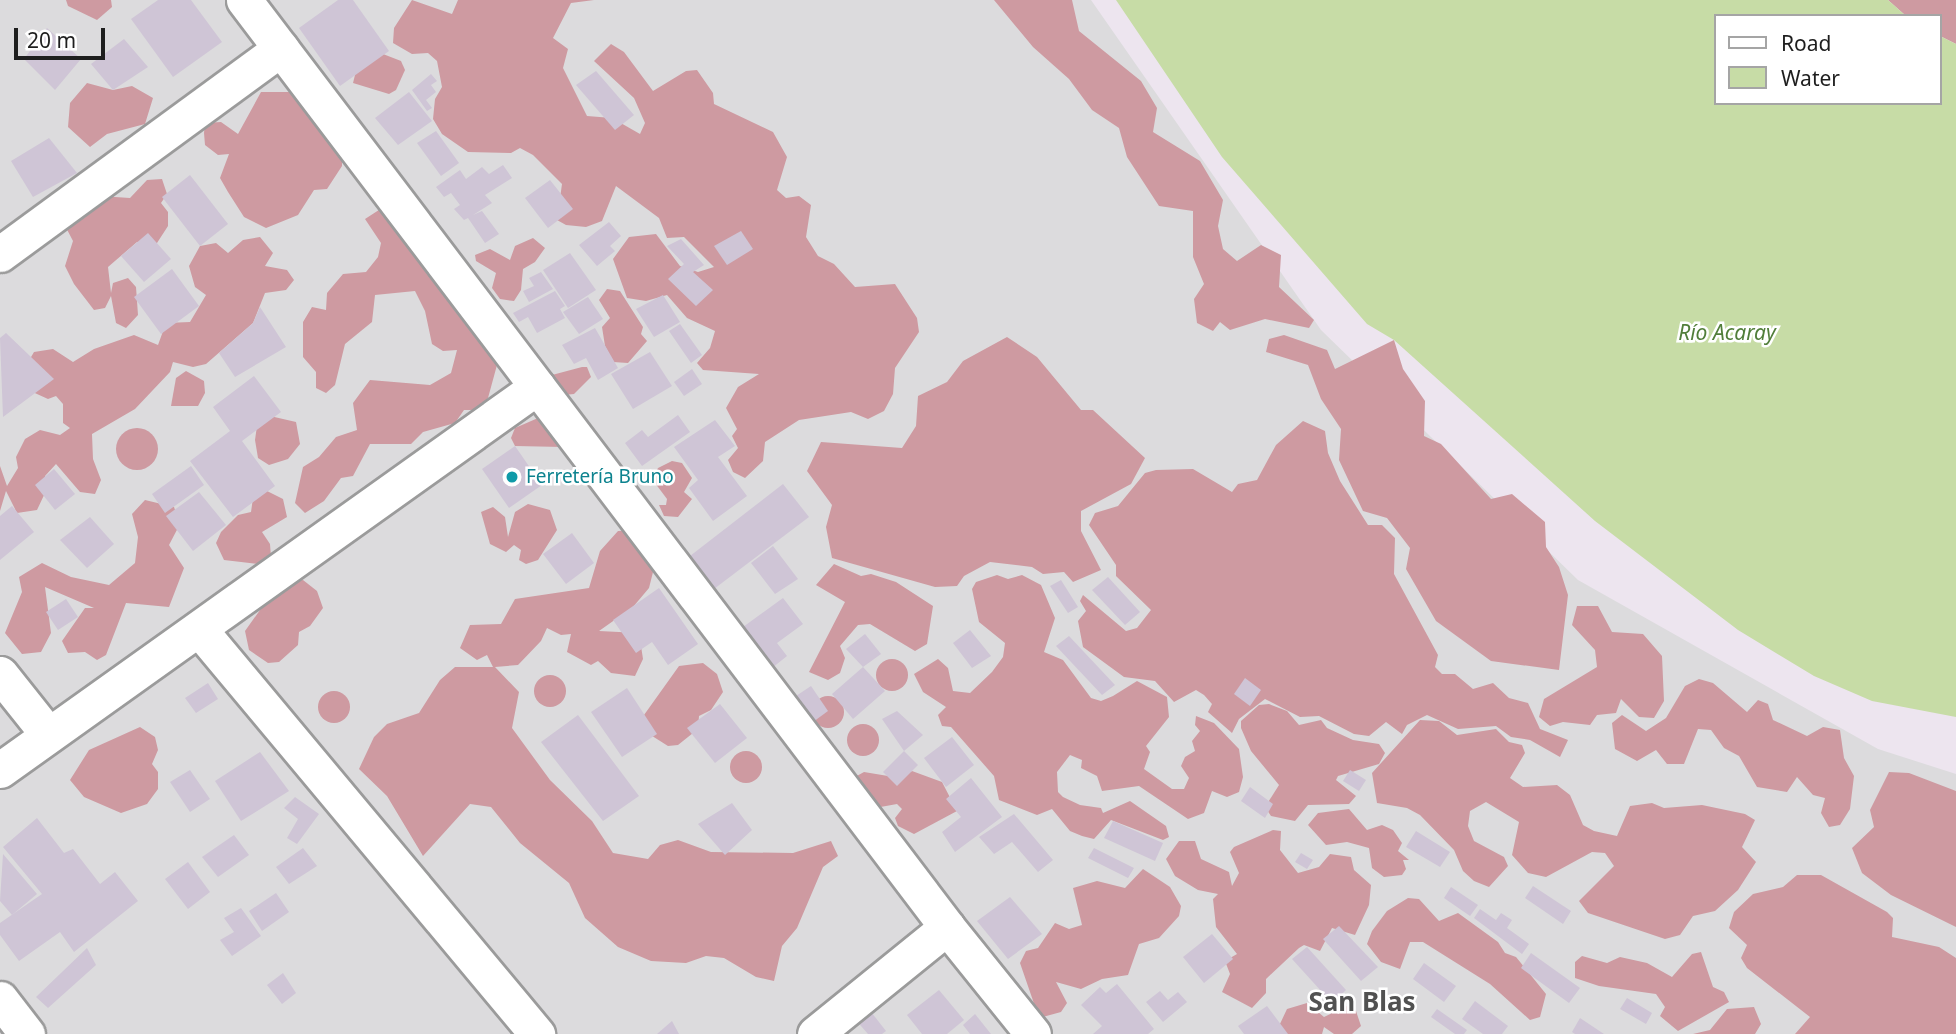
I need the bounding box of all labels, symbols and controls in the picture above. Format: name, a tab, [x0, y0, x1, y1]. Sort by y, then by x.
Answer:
scale bar	[18, 14, 108, 58]
legend	[1714, 14, 1942, 105]
text: 20 m	[27, 26, 76, 54]
text: Road	[1781, 29, 1831, 57]
text: Water	[1781, 64, 1840, 92]
water label: Río Acaray	[1678, 319, 1776, 345]
place label: Ferretería Bruno	[526, 466, 674, 488]
marker: Ferretería Bruno	[504, 469, 520, 485]
district label: San Blas	[1308, 986, 1416, 1018]

